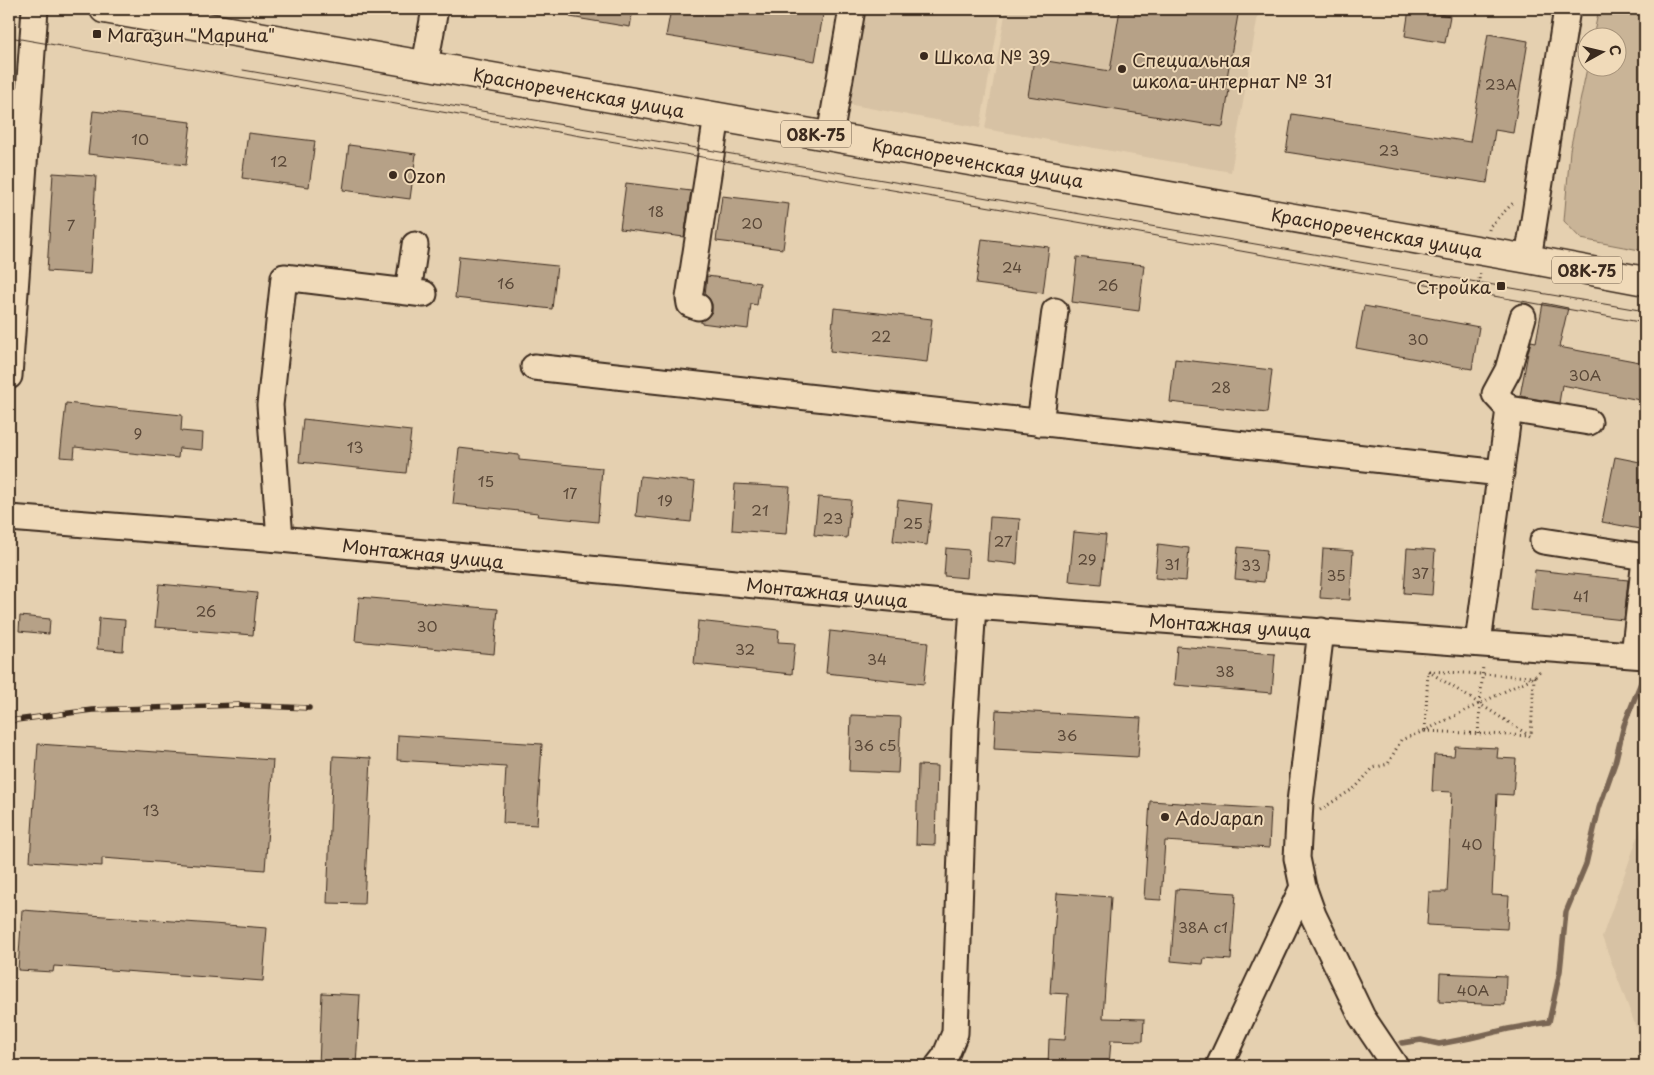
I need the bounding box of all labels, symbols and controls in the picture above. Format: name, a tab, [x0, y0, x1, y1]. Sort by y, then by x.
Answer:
place label: Магазин "Марина"	[107, 21, 275, 48]
marker: Магазин "Марина"	[91, 28, 103, 40]
north arrow	[1576, 28, 1626, 78]
place label: Школа № 39	[934, 43, 1050, 70]
text: С	[1604, 43, 1626, 57]
place label: Специальная школа-интернат № 31	[1132, 46, 1332, 94]
marker: Школа № 39	[918, 50, 930, 62]
street label: Краснореченская улица	[471, 60, 687, 124]
marker: Специальная школа-интернат № 31	[1116, 63, 1128, 75]
house number: 23А	[1485, 72, 1517, 95]
road number: 08К-75	[781, 120, 851, 148]
house number: 10	[131, 127, 149, 150]
street label: Краснореченская улица	[870, 130, 1086, 194]
house number: 23	[1379, 138, 1399, 161]
house number: 12	[270, 149, 288, 172]
place label: Ozon	[403, 162, 446, 189]
marker: Ozon	[387, 169, 399, 181]
house number: 18	[648, 199, 664, 222]
street label: Краснореченская улица	[1269, 200, 1485, 264]
house number: 20	[741, 211, 763, 234]
house number: 7	[67, 213, 76, 236]
house number: 24	[1002, 255, 1022, 278]
road number: 08К-75	[1552, 256, 1622, 284]
house number: 16	[497, 271, 515, 294]
house number: 26	[1098, 273, 1118, 296]
place label: Стройка	[1416, 273, 1492, 300]
marker: Стройка	[1495, 280, 1507, 292]
house number: 22	[871, 324, 891, 347]
house number: 30	[1408, 327, 1428, 350]
house number: 30А	[1569, 363, 1601, 386]
house number: 28	[1211, 375, 1231, 398]
house number: 9	[134, 421, 142, 444]
house number: 13	[347, 435, 363, 458]
house number: 15	[478, 469, 494, 492]
house number: 17	[563, 481, 577, 504]
house number: 19	[657, 488, 673, 511]
house number: 21	[751, 498, 769, 521]
house number: 23	[823, 506, 843, 529]
house number: 25	[903, 511, 923, 534]
house number: 27	[994, 529, 1013, 552]
street label: Монтажная улица	[341, 531, 506, 575]
house number: 29	[1077, 547, 1097, 570]
house number: 31	[1164, 552, 1180, 575]
house number: 33	[1241, 553, 1261, 576]
house number: 37	[1411, 561, 1429, 584]
house number: 35	[1326, 563, 1346, 586]
street label: Монтажная улица	[745, 570, 910, 614]
house number: 41	[1573, 584, 1589, 607]
house number: 26	[196, 599, 216, 622]
street label: Монтажная улица	[1148, 606, 1313, 644]
house number: 30	[417, 614, 437, 637]
house number: 32	[735, 637, 755, 660]
house number: 34	[867, 647, 887, 670]
house number: 38	[1215, 659, 1235, 682]
house number: 36	[1057, 723, 1077, 746]
house number: 36 с5	[854, 733, 896, 756]
house number: 13	[143, 798, 159, 821]
place label: AdoJapan	[1175, 804, 1264, 831]
marker: AdoJapan	[1159, 811, 1171, 823]
house number: 40	[1462, 832, 1482, 855]
house number: 38А с1	[1178, 915, 1228, 938]
house number: 40А	[1457, 978, 1489, 1001]

